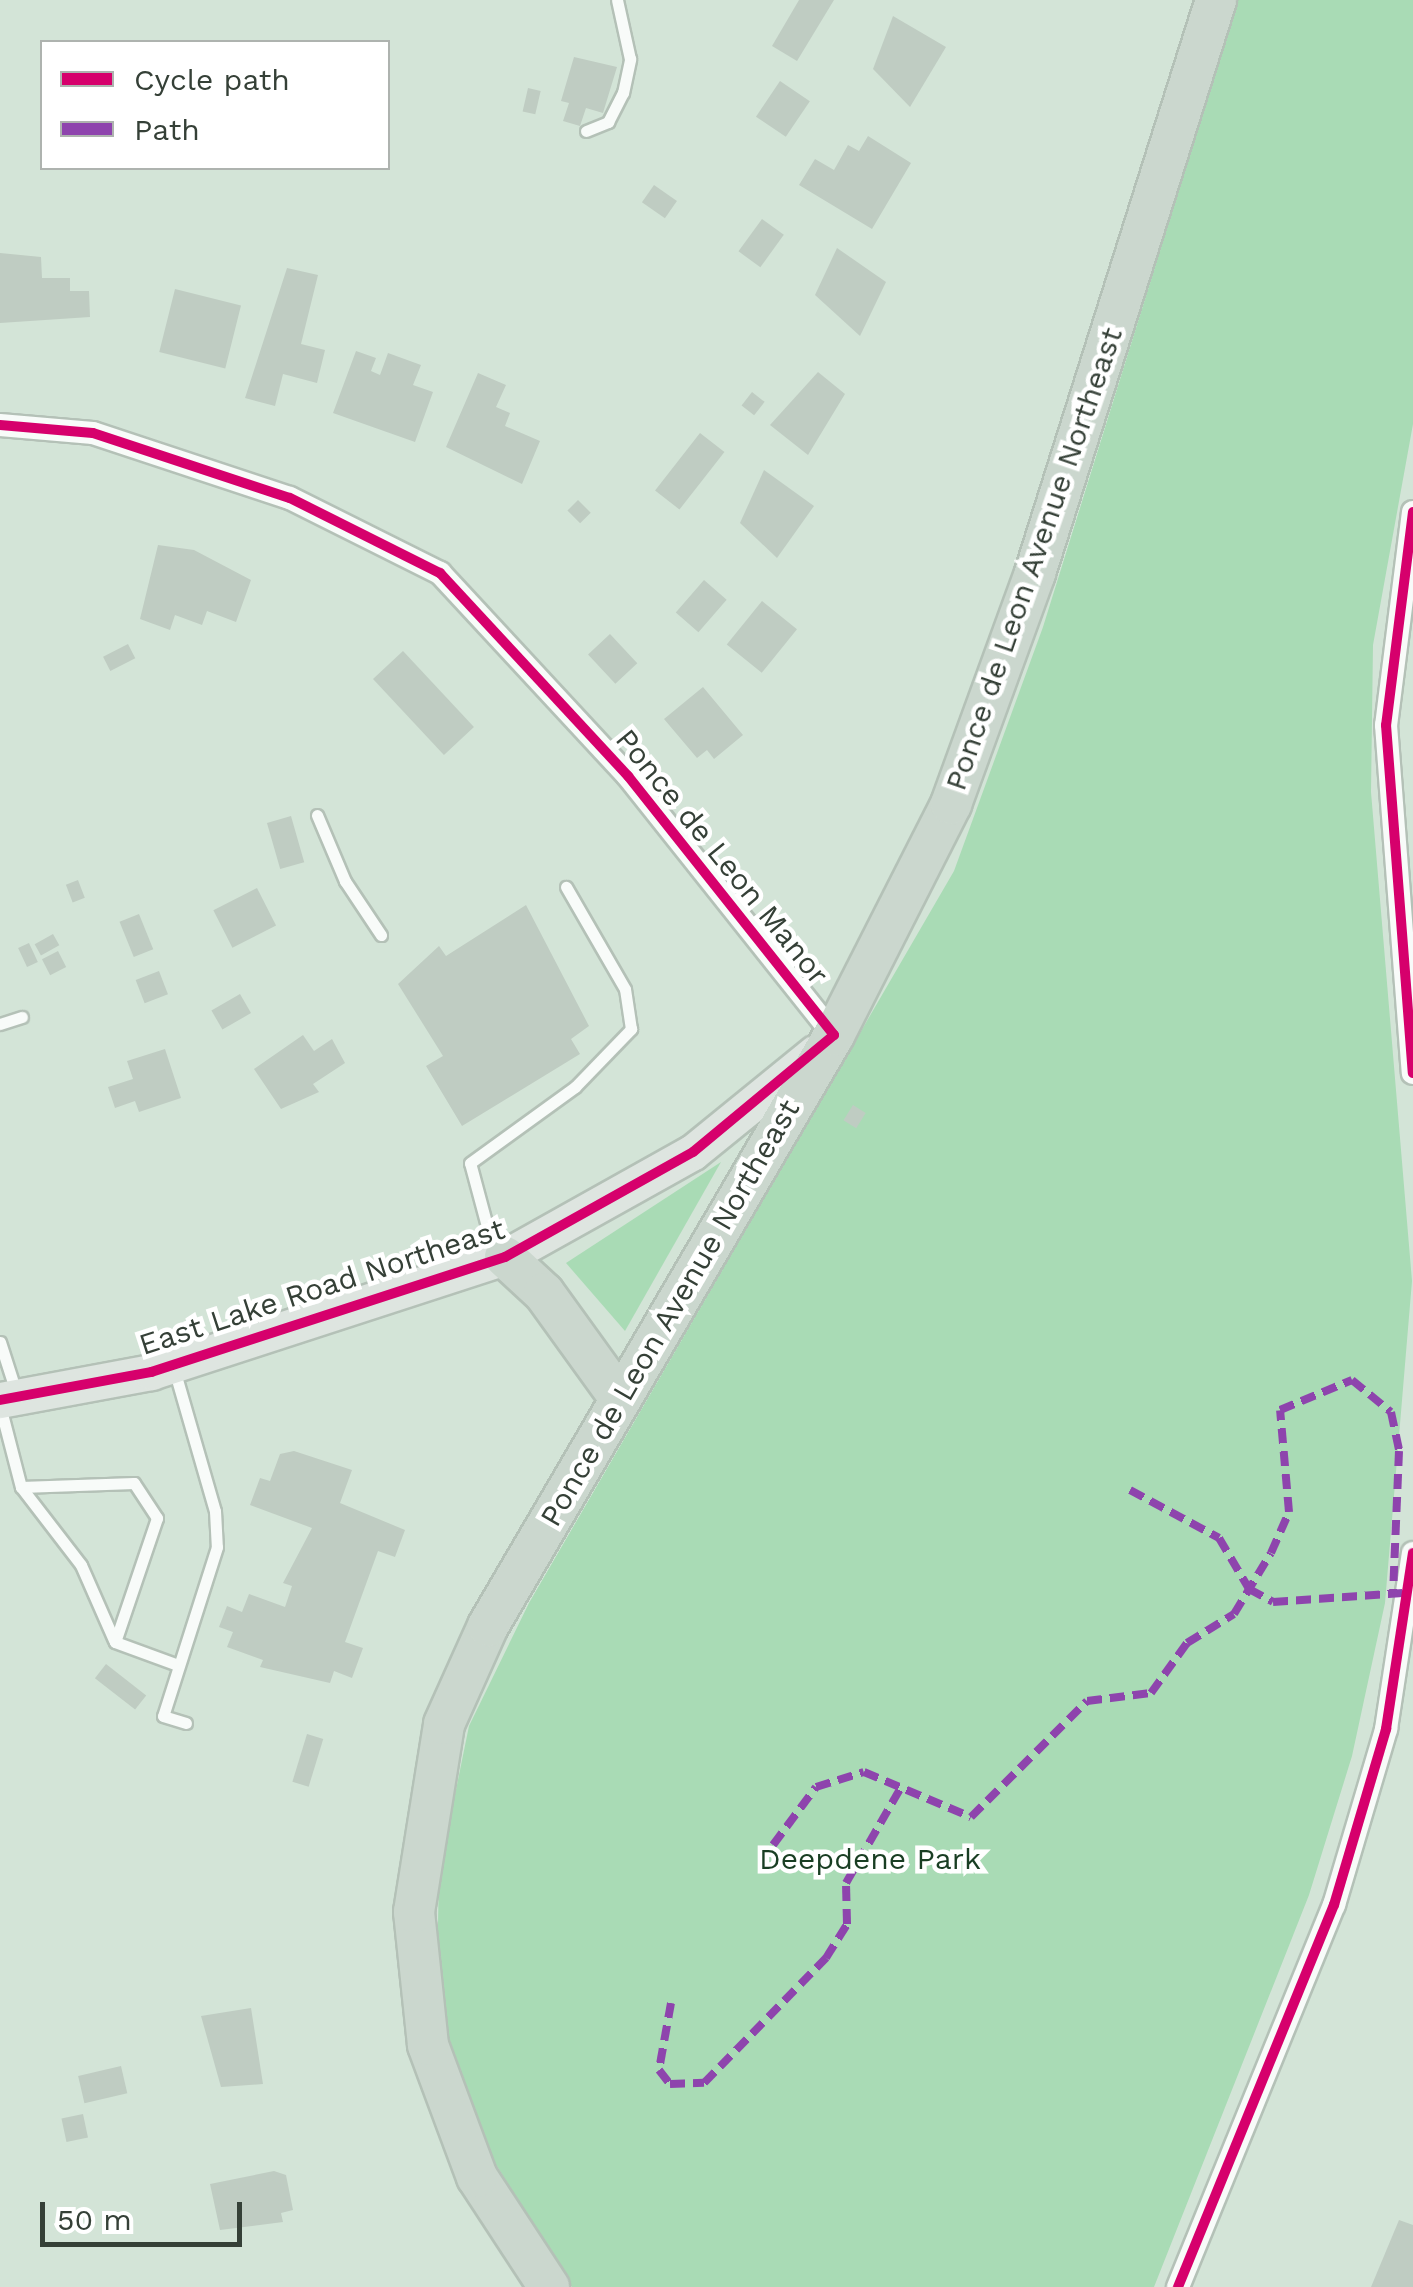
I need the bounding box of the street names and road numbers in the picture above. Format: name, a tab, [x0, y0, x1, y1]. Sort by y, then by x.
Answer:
street label: Ponce de Leon Avenue Northeast	[938, 322, 1130, 796]
street label: Ponce de Leon Manor	[608, 722, 836, 992]
street label: Ponce de Leon Avenue Northeast	[532, 1093, 808, 1533]
street label: East Lake Road Northeast	[135, 1211, 509, 1363]

